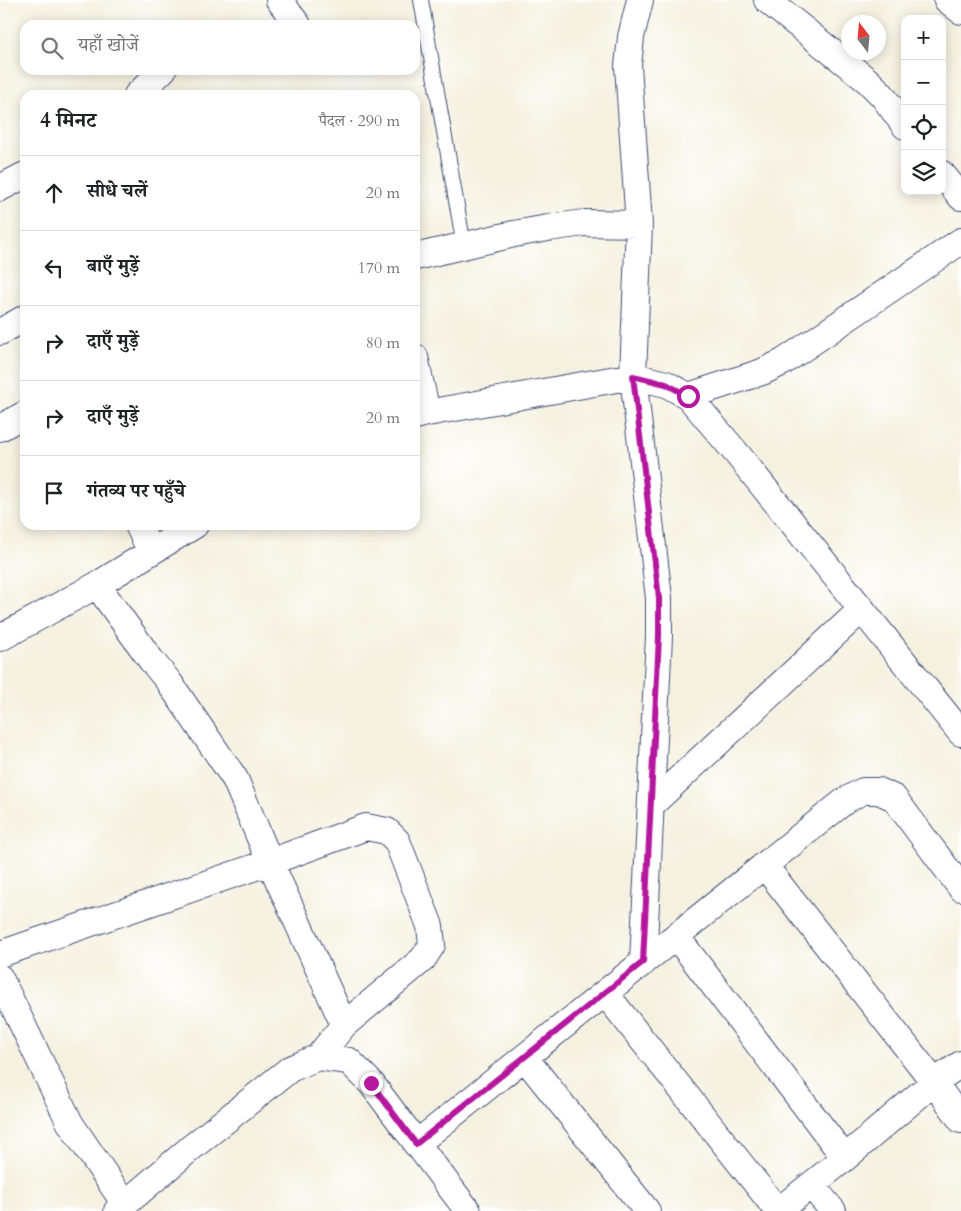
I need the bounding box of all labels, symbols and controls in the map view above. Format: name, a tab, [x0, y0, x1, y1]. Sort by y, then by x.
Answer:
north arrow	[841, 15, 886, 60]
map controls	[901, 15, 946, 195]
button: +	[901, 15, 946, 60]
search box	[20, 20, 420, 75]
text: यहाँ खोजें	[78, 32, 139, 58]
icon: search	[38, 34, 66, 62]
button: −	[901, 60, 946, 105]
button: locate	[901, 105, 946, 150]
text: 4 मिनट	[40, 106, 96, 135]
text: पैदल · 290 m	[319, 110, 400, 132]
button: layers	[901, 150, 946, 195]
text: सीधे चलें	[87, 178, 147, 204]
icon: ahead	[40, 179, 68, 207]
text: 20 m	[366, 182, 400, 204]
text: बाएँ मुड़ें	[87, 253, 139, 279]
icon: left	[40, 254, 68, 282]
text: 170 m	[358, 257, 400, 279]
text: दाएँ मुड़ें	[87, 328, 139, 354]
icon: right	[40, 329, 68, 357]
text: 80 m	[366, 332, 400, 354]
route start	[677, 385, 700, 408]
text: दाएँ मुड़ें	[87, 403, 139, 429]
icon: right	[40, 404, 68, 432]
text: 20 m	[366, 407, 400, 429]
text: गंतव्य पर पहुँचे	[87, 478, 185, 504]
icon: arrive	[40, 479, 68, 507]
route end	[360, 1072, 383, 1095]

